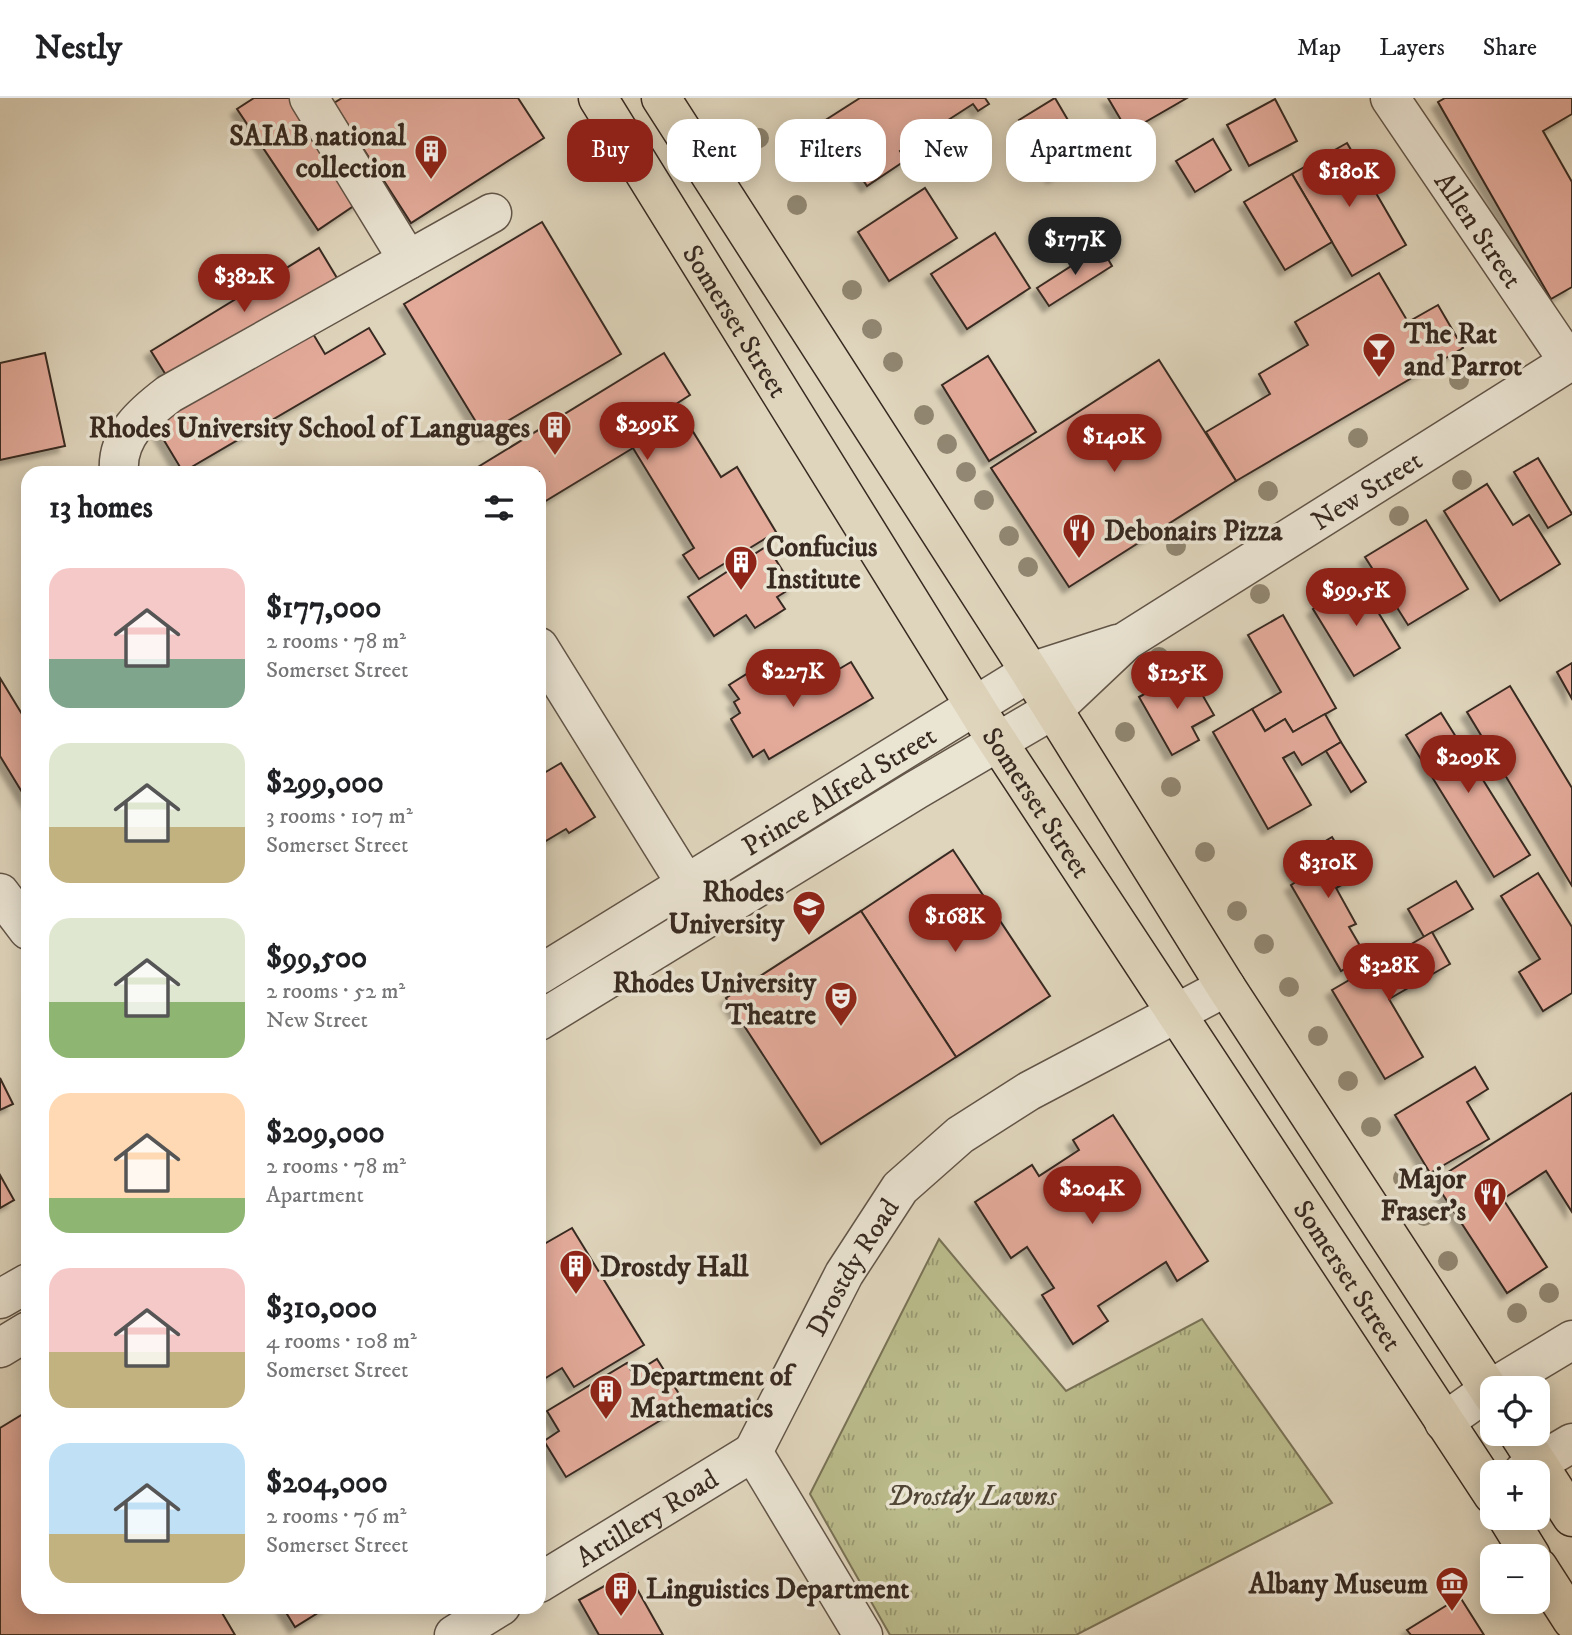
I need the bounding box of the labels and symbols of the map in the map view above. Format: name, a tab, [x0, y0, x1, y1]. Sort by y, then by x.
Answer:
place label: SAIAB national collection	[229, 119, 407, 186]
building icon: SAIAB national collection	[412, 132, 450, 181]
pin: $180K	[1300, 150, 1398, 209]
street label: Allen Street	[1426, 166, 1530, 295]
pin: $177K	[1026, 218, 1124, 277]
street label: Somerset Street	[674, 239, 795, 404]
pin: $382K	[195, 254, 293, 314]
place label: The Rat and Parrot	[1403, 317, 1522, 384]
bar icon: The Rat and Parrot	[1360, 330, 1398, 379]
pin: $299K	[598, 402, 696, 462]
building icon: Rhodes University School of Languages	[536, 408, 574, 457]
place label: Rhodes University School of Languages	[89, 411, 531, 446]
pin: $140K	[1065, 414, 1163, 474]
street label: New Street	[1305, 443, 1429, 539]
restaurant icon: Debonairs Pizza	[1060, 511, 1098, 560]
place label: Debonairs Pizza	[1104, 514, 1283, 549]
place label: Confucius Institute	[766, 530, 878, 597]
building icon: Confucius Institute	[722, 543, 760, 592]
pin: $99.5K	[1299, 568, 1413, 628]
pin: $227K	[744, 650, 842, 709]
pin: $125K	[1128, 652, 1226, 711]
street label: Prince Alfred Street	[736, 718, 943, 864]
street label: Somerset Street	[974, 721, 1098, 885]
pin: $209K	[1419, 736, 1517, 795]
pin: $310K	[1279, 840, 1377, 900]
place label: Rhodes University	[668, 875, 785, 942]
school or university icon: Rhodes University	[790, 888, 828, 937]
pin: $168K	[906, 894, 1004, 954]
pin: $328K	[1340, 944, 1438, 1003]
place label: Rhodes University Theatre	[612, 966, 817, 1033]
theatre icon: Rhodes University Theatre	[822, 979, 860, 1028]
place label: Major Fraser's	[1380, 1162, 1467, 1229]
pin: $204K	[1043, 1166, 1141, 1226]
restaurant icon: Major Fraser's	[1471, 1175, 1509, 1224]
street label: Drostdy Road	[799, 1192, 908, 1342]
street label: Somerset Street	[1285, 1194, 1409, 1358]
building icon: Drostdy Hall	[557, 1247, 595, 1296]
place label: Drostdy Hall	[600, 1250, 749, 1285]
place label: Department of Mathematics	[630, 1359, 797, 1426]
building icon: Department of Mathematics	[587, 1372, 625, 1421]
street label: Artillery Road	[570, 1462, 725, 1575]
park label: Drostdy Lawns	[888, 1479, 1057, 1514]
museum icon: Albany Museum	[1433, 1564, 1471, 1613]
place label: Albany Museum	[1248, 1567, 1428, 1602]
building icon: Linguistics Department	[602, 1569, 640, 1618]
place label: Linguistics Department	[646, 1572, 909, 1607]

